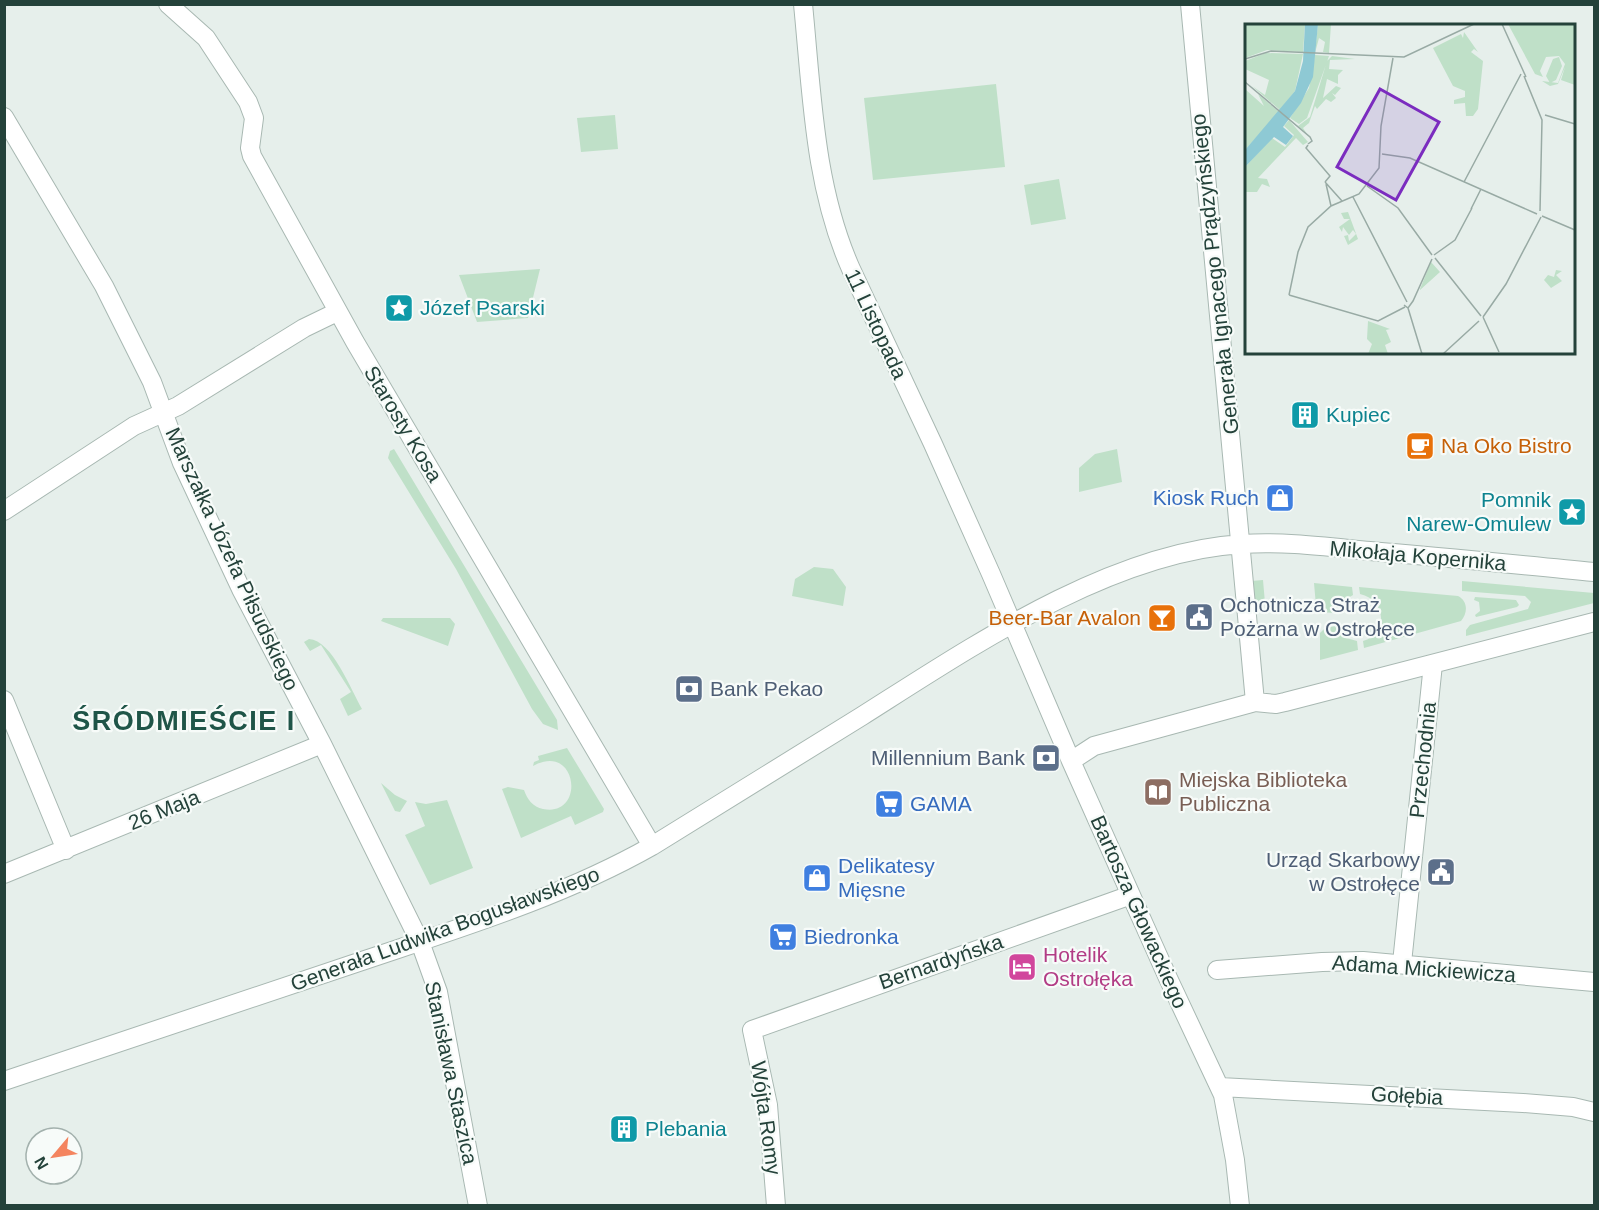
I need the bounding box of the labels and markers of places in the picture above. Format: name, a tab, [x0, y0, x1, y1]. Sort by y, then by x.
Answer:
place icon: Józef Psarski	[383, 292, 415, 324]
place label: Józef Psarski	[420, 296, 545, 319]
building icon: Kupiec	[1289, 399, 1321, 431]
place label: Kupiec	[1326, 403, 1390, 426]
cafe icon: Na Oko Bistro	[1404, 430, 1436, 462]
place label: Na Oko Bistro	[1441, 434, 1572, 457]
shop icon: Kiosk Ruch	[1264, 482, 1296, 514]
place label: Kiosk Ruch	[1153, 486, 1259, 509]
place label: Pomnik Narew-Omulew	[1406, 488, 1552, 535]
place icon: Pomnik Narew-Omulew	[1556, 496, 1588, 528]
place label: Ochotnicza Straż Pożarna w Ostrołęce	[1220, 593, 1415, 640]
public building icon: Ochotnicza Straż Pożarna w Ostrołęce	[1183, 601, 1215, 633]
bar icon: Beer-Bar Avalon	[1146, 602, 1178, 634]
place label: Beer-Bar Avalon	[988, 606, 1141, 629]
bank icon: Bank Pekao	[673, 673, 705, 705]
place label: Bank Pekao	[710, 677, 823, 700]
bank icon: Millennium Bank	[1030, 742, 1062, 774]
place label: Millennium Bank	[871, 746, 1025, 769]
place label: Miejska Biblioteka Publiczna	[1179, 768, 1347, 815]
library icon: Miejska Biblioteka Publiczna	[1142, 776, 1174, 808]
supermarket icon: GAMA	[873, 788, 905, 820]
place label: GAMA	[910, 792, 972, 815]
place label: Urząd Skarbowy w Ostrołęce	[1266, 848, 1420, 895]
place label: Delikatesy Mięsne	[838, 854, 935, 901]
public building icon: Urząd Skarbowy w Ostrołęce	[1425, 856, 1457, 888]
shop icon: Delikatesy Mięsne	[801, 862, 833, 894]
supermarket icon: Biedronka	[767, 921, 799, 953]
place label: Biedronka	[804, 925, 899, 948]
place label: Hotelik Ostrołęka	[1043, 943, 1133, 990]
hotel icon: Hotelik Ostrołęka	[1006, 951, 1038, 983]
building icon: Plebania	[608, 1113, 640, 1145]
place label: Plebania	[645, 1117, 727, 1140]

